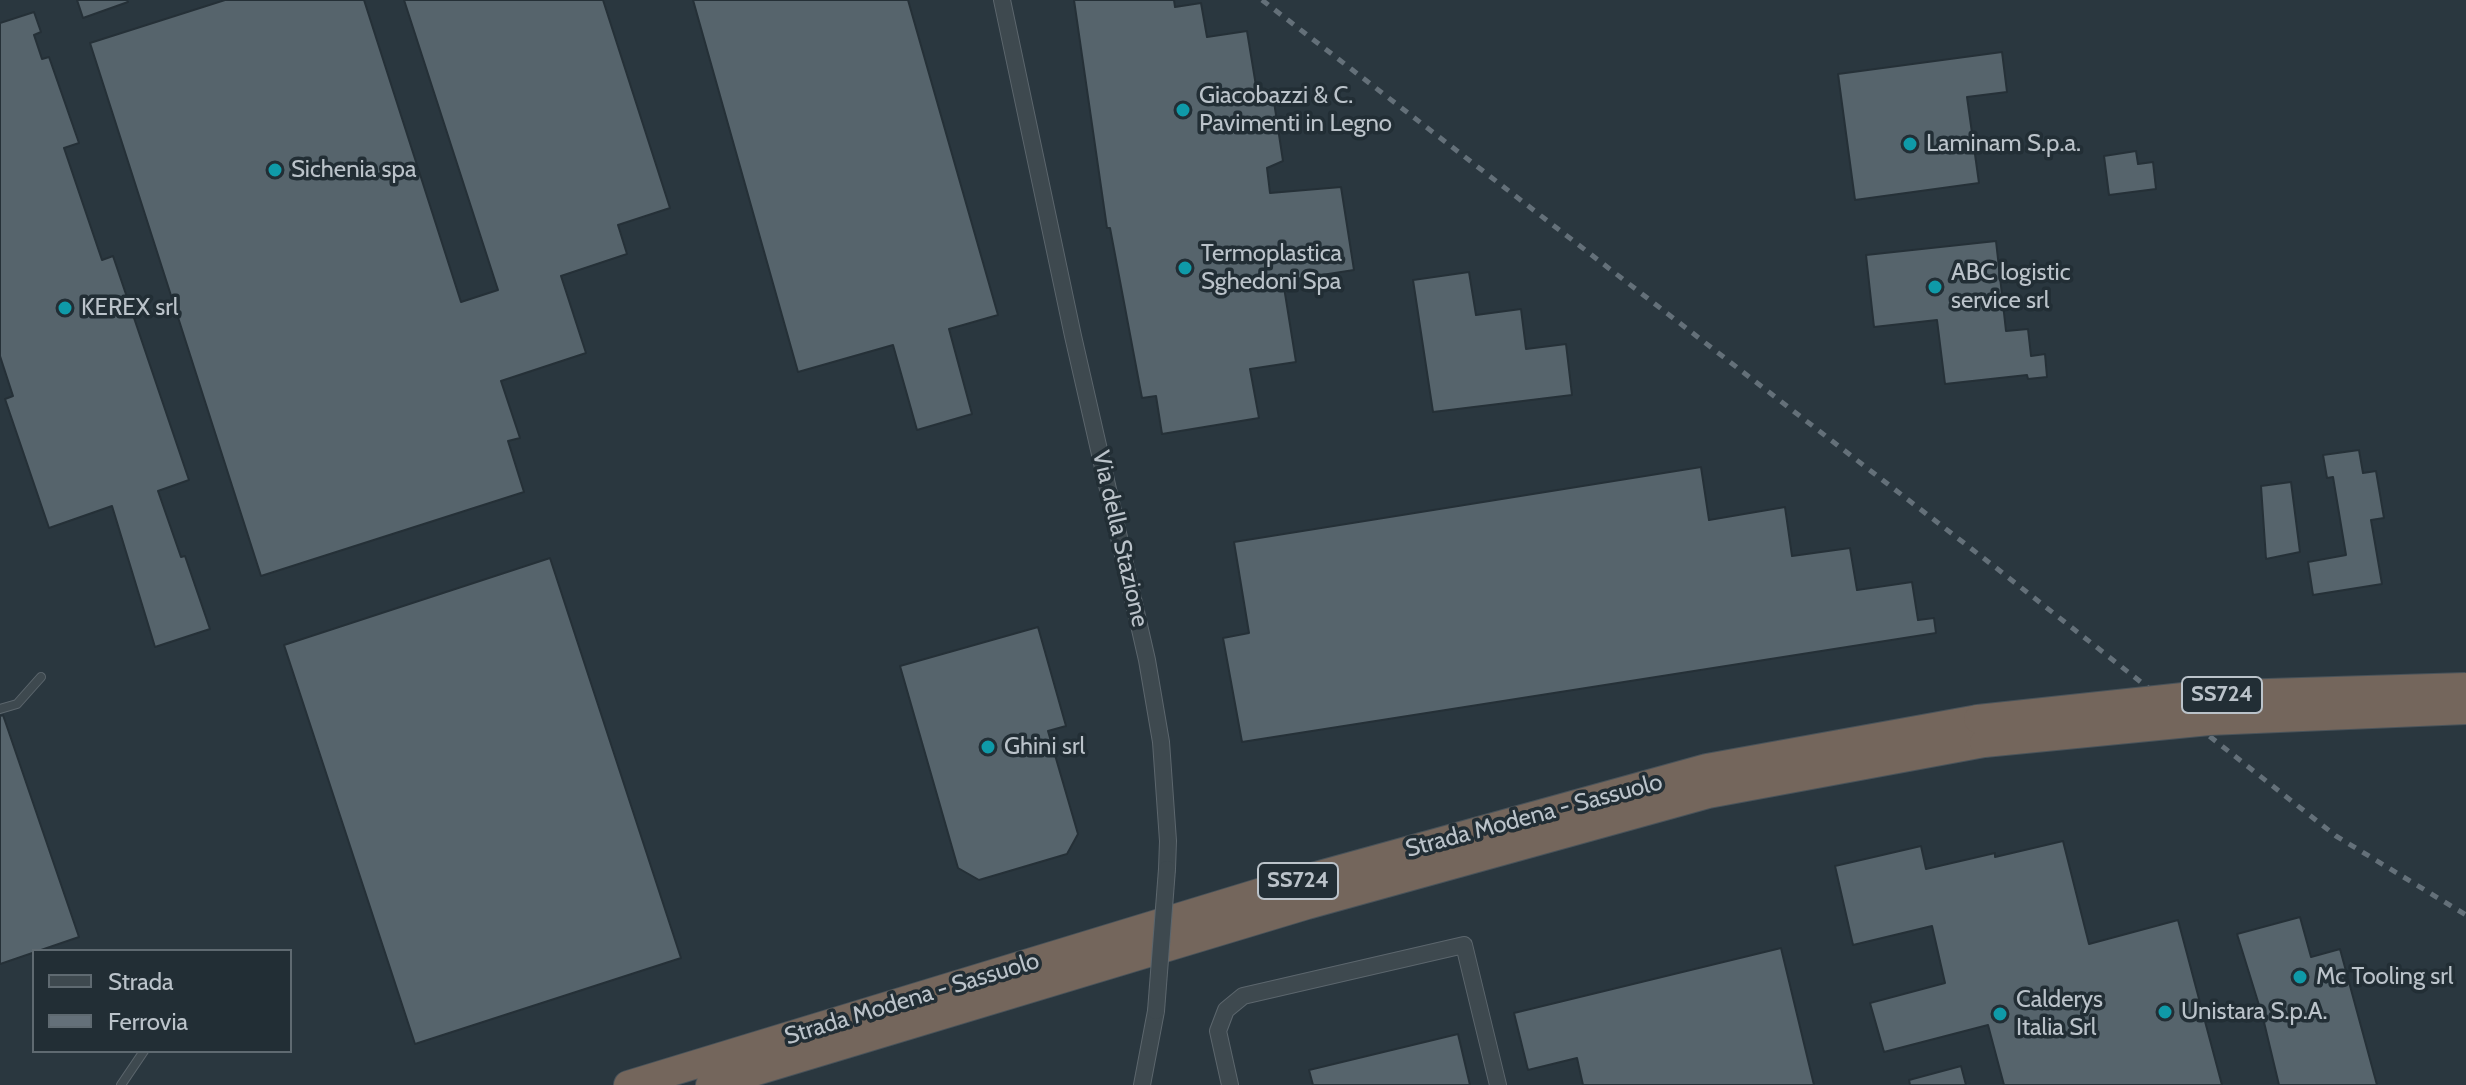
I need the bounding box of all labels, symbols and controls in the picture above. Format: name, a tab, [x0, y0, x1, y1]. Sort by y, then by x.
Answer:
place label: Giacobazzi & C. Pavimenti in Legno	[1199, 82, 1392, 138]
marker: Giacobazzi & C. Pavimenti in Legno	[1174, 101, 1192, 119]
place label: Laminam S.p.a.	[1926, 130, 2081, 158]
marker: Laminam S.p.a.	[1901, 135, 1919, 153]
place label: Sichenia spa	[291, 156, 416, 184]
marker: Sichenia spa	[266, 161, 284, 179]
place label: Termoplastica Sghedoni Spa	[1201, 240, 1342, 296]
marker: Termoplastica Sghedoni Spa	[1176, 259, 1194, 277]
place label: ABC logistic service srl	[1951, 259, 2071, 315]
marker: ABC logistic service srl	[1926, 278, 1944, 296]
place label: KEREX srl	[81, 294, 178, 322]
marker: KEREX srl	[56, 299, 74, 317]
street label: Via della Stazione	[1086, 448, 1154, 630]
road number: SS724	[2182, 677, 2262, 713]
place label: Ghini srl	[1004, 733, 1085, 761]
marker: Ghini srl	[979, 738, 997, 756]
street label: Strada Modena - Sassuolo	[1402, 768, 1666, 864]
road number: SS724	[1258, 863, 1338, 899]
street label: Strada Modena - Sassuolo	[781, 947, 1043, 1051]
legend	[32, 949, 292, 1053]
place label: Mc Tooling srl	[2316, 963, 2453, 991]
text: Strada	[108, 967, 174, 996]
marker: Mc Tooling srl	[2291, 968, 2309, 986]
place label: Calderys Italia Srl	[2016, 986, 2103, 1042]
place label: Unistara S.p.A.	[2181, 998, 2328, 1026]
marker: Unistara S.p.A.	[2156, 1003, 2174, 1021]
marker: Calderys Italia Srl	[1991, 1005, 2009, 1023]
text: Ferrovia	[108, 1007, 188, 1036]

